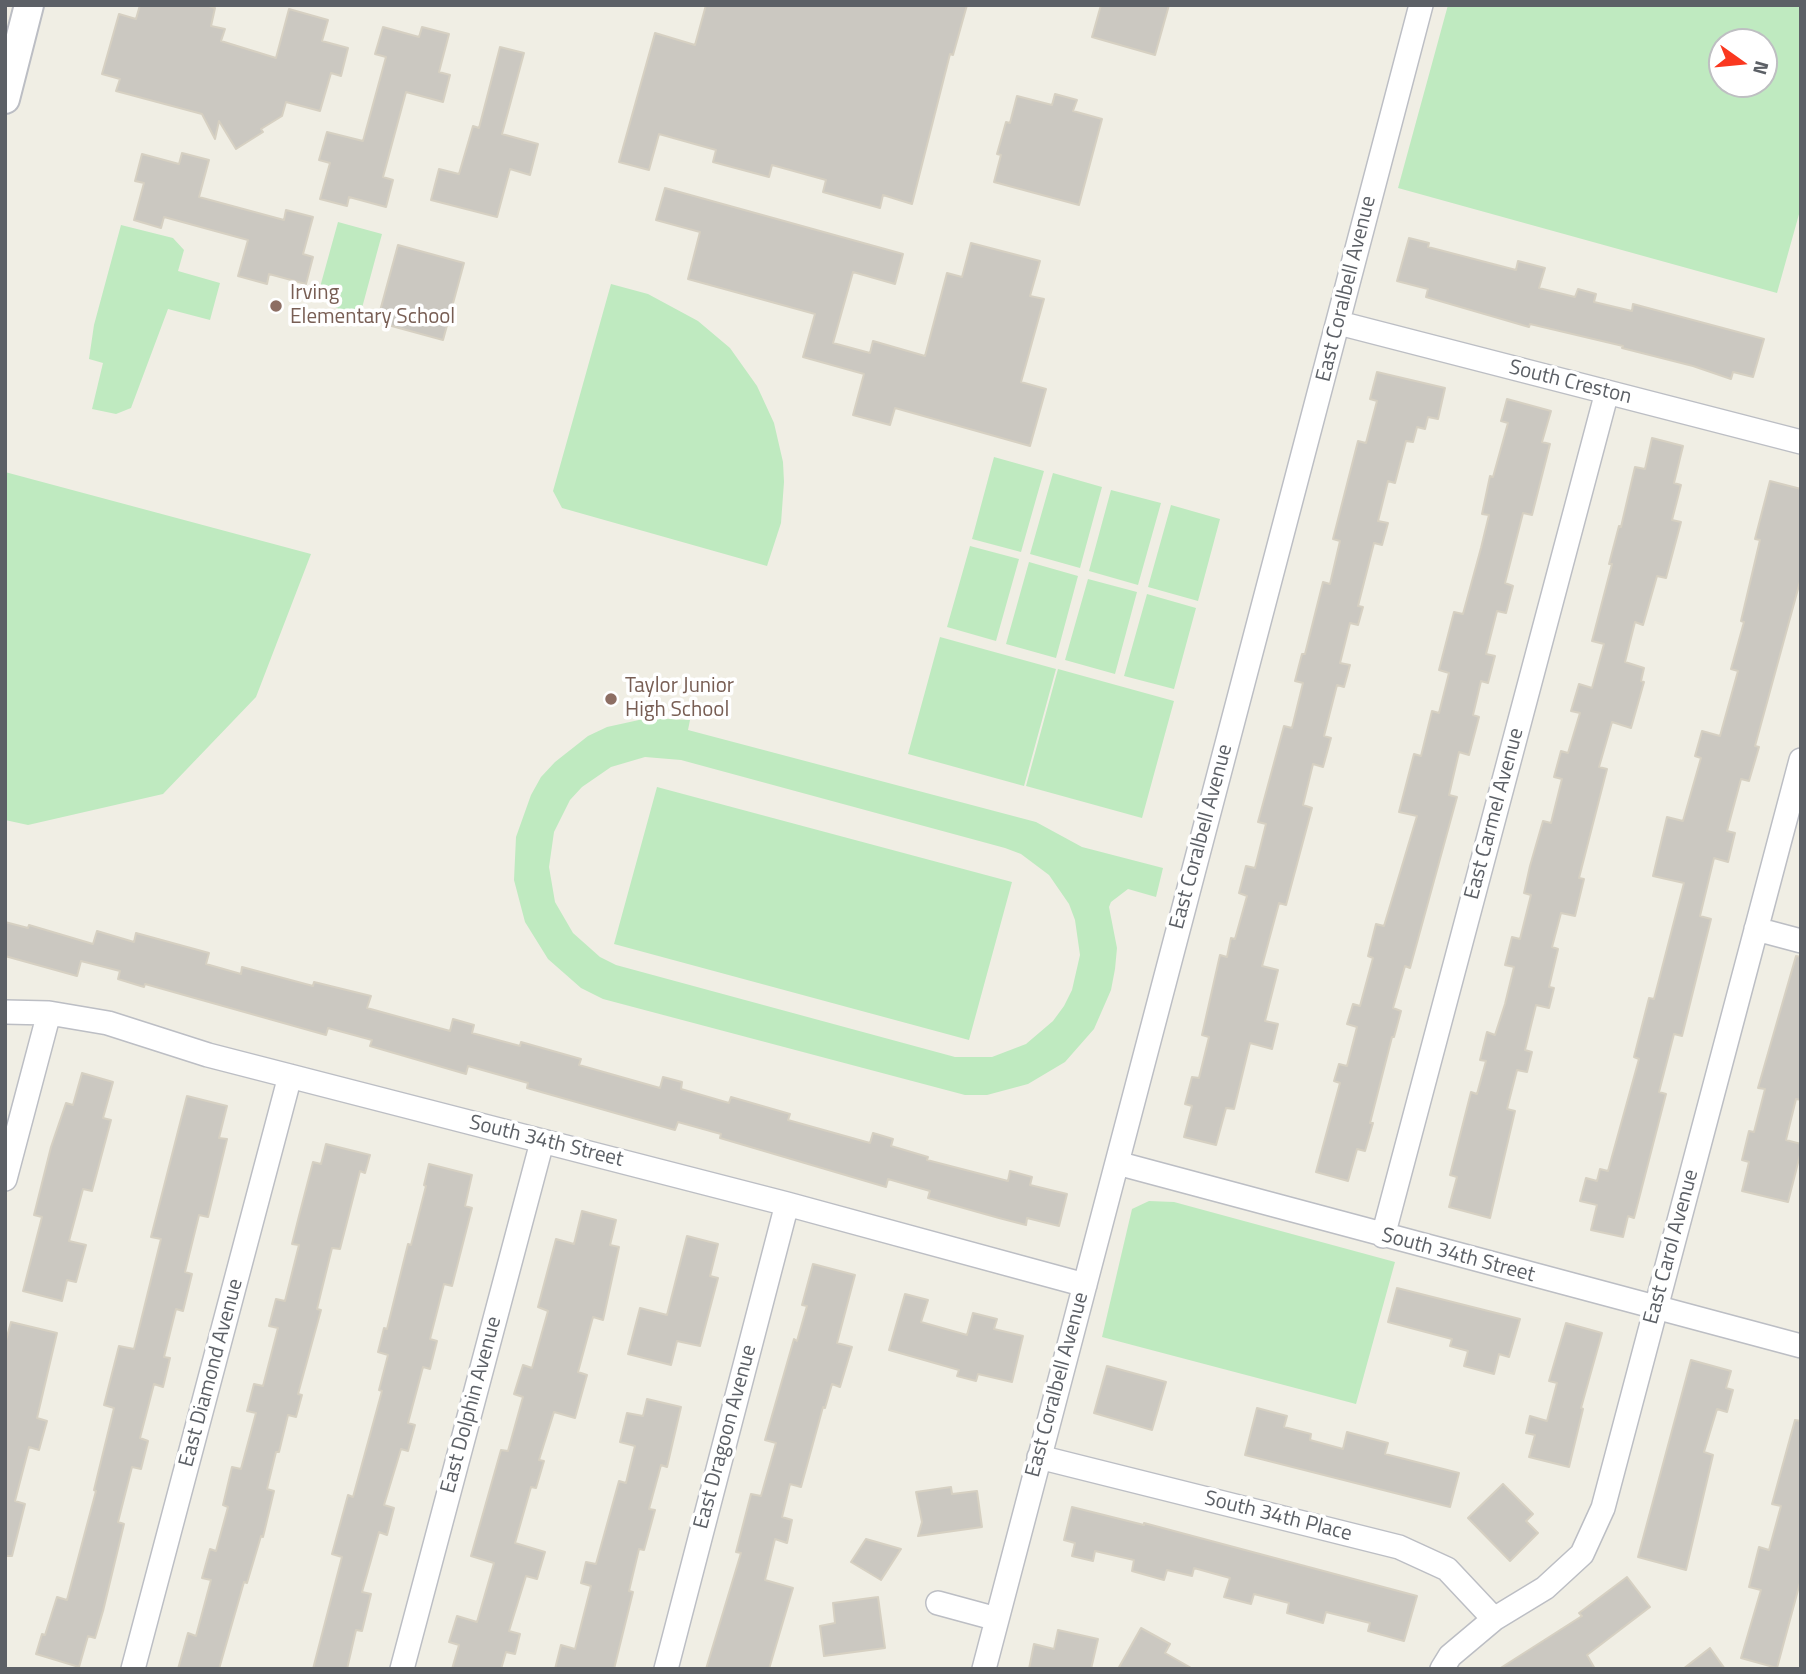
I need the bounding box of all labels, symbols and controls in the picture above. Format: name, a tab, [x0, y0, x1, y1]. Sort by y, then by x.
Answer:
north arrow	[1708, 28, 1778, 98]
text: N	[1746, 58, 1778, 78]
street label: East Coralbell Avenue	[1312, 194, 1382, 384]
place label: Irving Elementary School	[290, 281, 455, 331]
marker: Irving Elementary School	[268, 298, 284, 314]
street label: South Creston	[1506, 356, 1634, 410]
place label: Taylor Junior High School	[625, 674, 734, 724]
marker: Taylor Junior High School	[603, 691, 619, 707]
street label: East Carmel Avenue	[1460, 726, 1530, 902]
street label: East Coralbell Avenue	[1165, 742, 1239, 932]
street label: South 34th Street	[466, 1111, 626, 1173]
street label: East Carol Avenue	[1639, 1167, 1705, 1327]
street label: South 34th Street	[1379, 1223, 1537, 1289]
street label: East Diamond Avenue	[175, 1276, 249, 1470]
street label: East Coralbell Avenue	[1021, 1290, 1095, 1480]
street label: East Dolphin Avenue	[436, 1314, 508, 1496]
street label: East Dragoon Avenue	[689, 1342, 763, 1532]
street label: South 34th Place	[1202, 1486, 1354, 1548]

